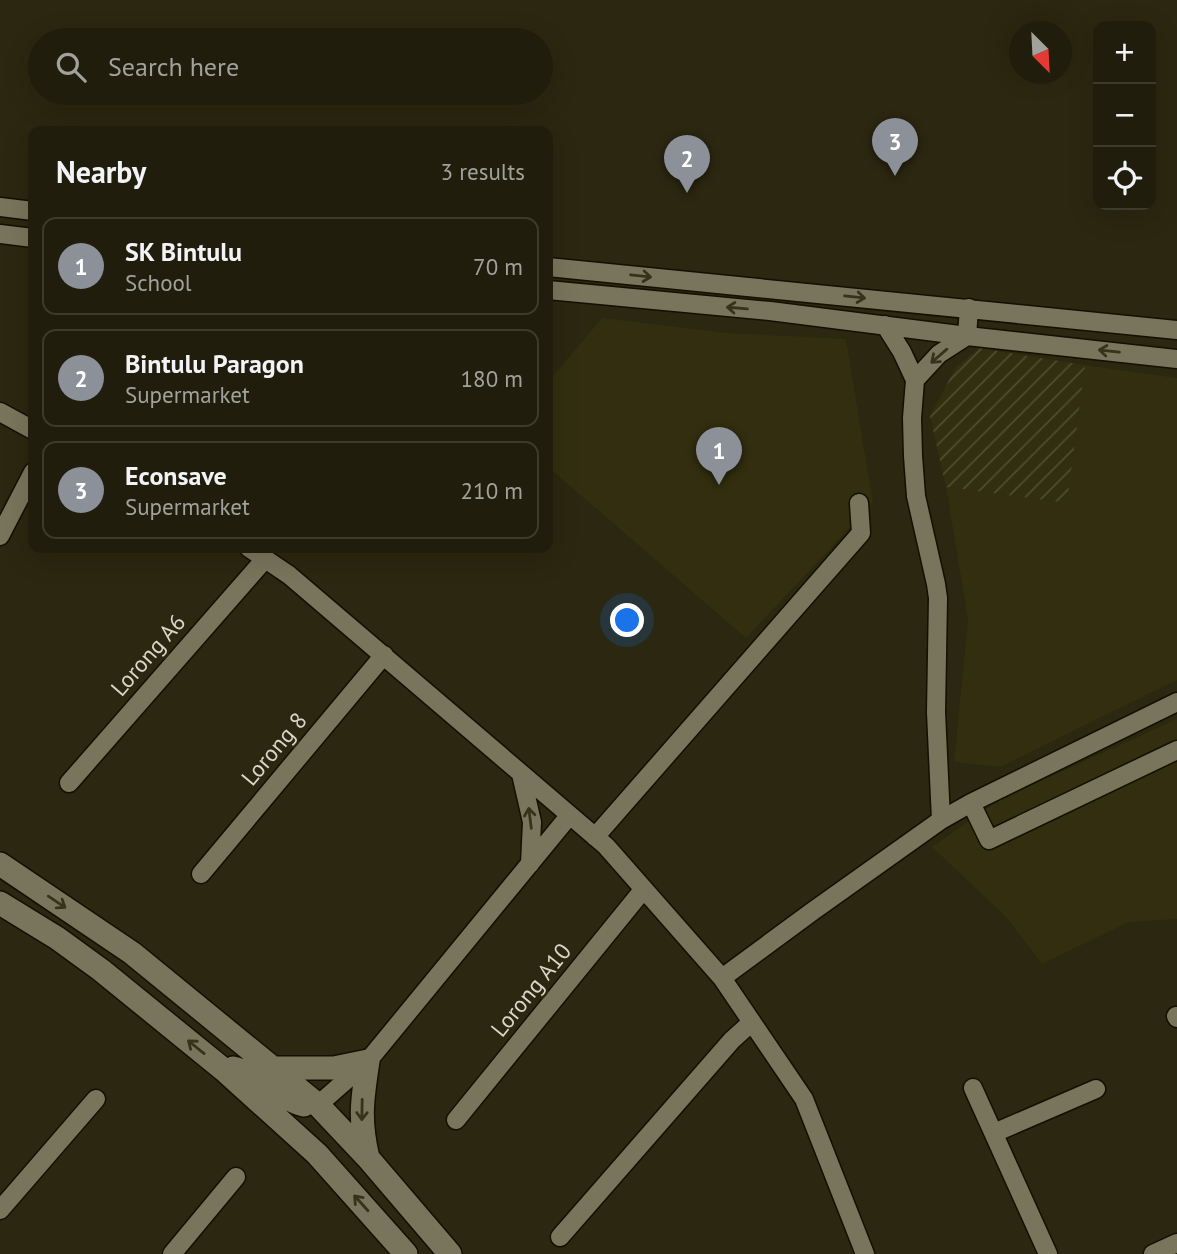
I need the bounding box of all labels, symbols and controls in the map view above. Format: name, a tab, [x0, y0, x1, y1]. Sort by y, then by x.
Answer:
north arrow	[1009, 21, 1072, 84]
map controls	[1093, 21, 1156, 210]
button: +	[1093, 21, 1156, 84]
search box	[28, 28, 553, 105]
icon: search	[52, 48, 90, 86]
text: Search here	[108, 50, 239, 83]
button: −	[1093, 84, 1156, 147]
pin: 3	[872, 118, 918, 176]
pin: 2	[664, 135, 710, 193]
button: locate	[1093, 147, 1156, 210]
text: Nearby	[56, 152, 146, 191]
text: 3 results	[441, 157, 525, 186]
text: SK Bintulu	[125, 235, 242, 268]
text: 1	[74, 252, 88, 281]
text: 70 m	[473, 252, 523, 281]
text: School	[125, 268, 192, 297]
one-way arrow	[629, 269, 651, 282]
one-way arrow	[843, 290, 866, 303]
one-way arrow	[726, 301, 749, 314]
one-way arrow	[1098, 345, 1121, 358]
text: Bintulu Paragon	[125, 347, 304, 380]
one-way arrow	[930, 348, 948, 364]
text: 2	[74, 364, 88, 393]
text: 180 m	[461, 364, 523, 393]
text: Supermarket	[125, 380, 250, 409]
pin: 1	[696, 427, 742, 485]
text: Econsave	[125, 459, 227, 492]
text: 3	[74, 476, 88, 505]
text: 210 m	[461, 476, 523, 505]
text: Supermarket	[125, 492, 250, 521]
your location	[610, 603, 644, 637]
street label: Lorong A6	[104, 608, 191, 702]
street label: Lorong 8	[235, 706, 313, 791]
one-way arrow	[523, 807, 536, 830]
one-way arrow	[47, 895, 66, 909]
street label: Lorong A10	[484, 937, 577, 1042]
one-way arrow	[187, 1039, 205, 1055]
one-way arrow	[355, 1098, 369, 1121]
one-way arrow	[353, 1194, 369, 1212]

